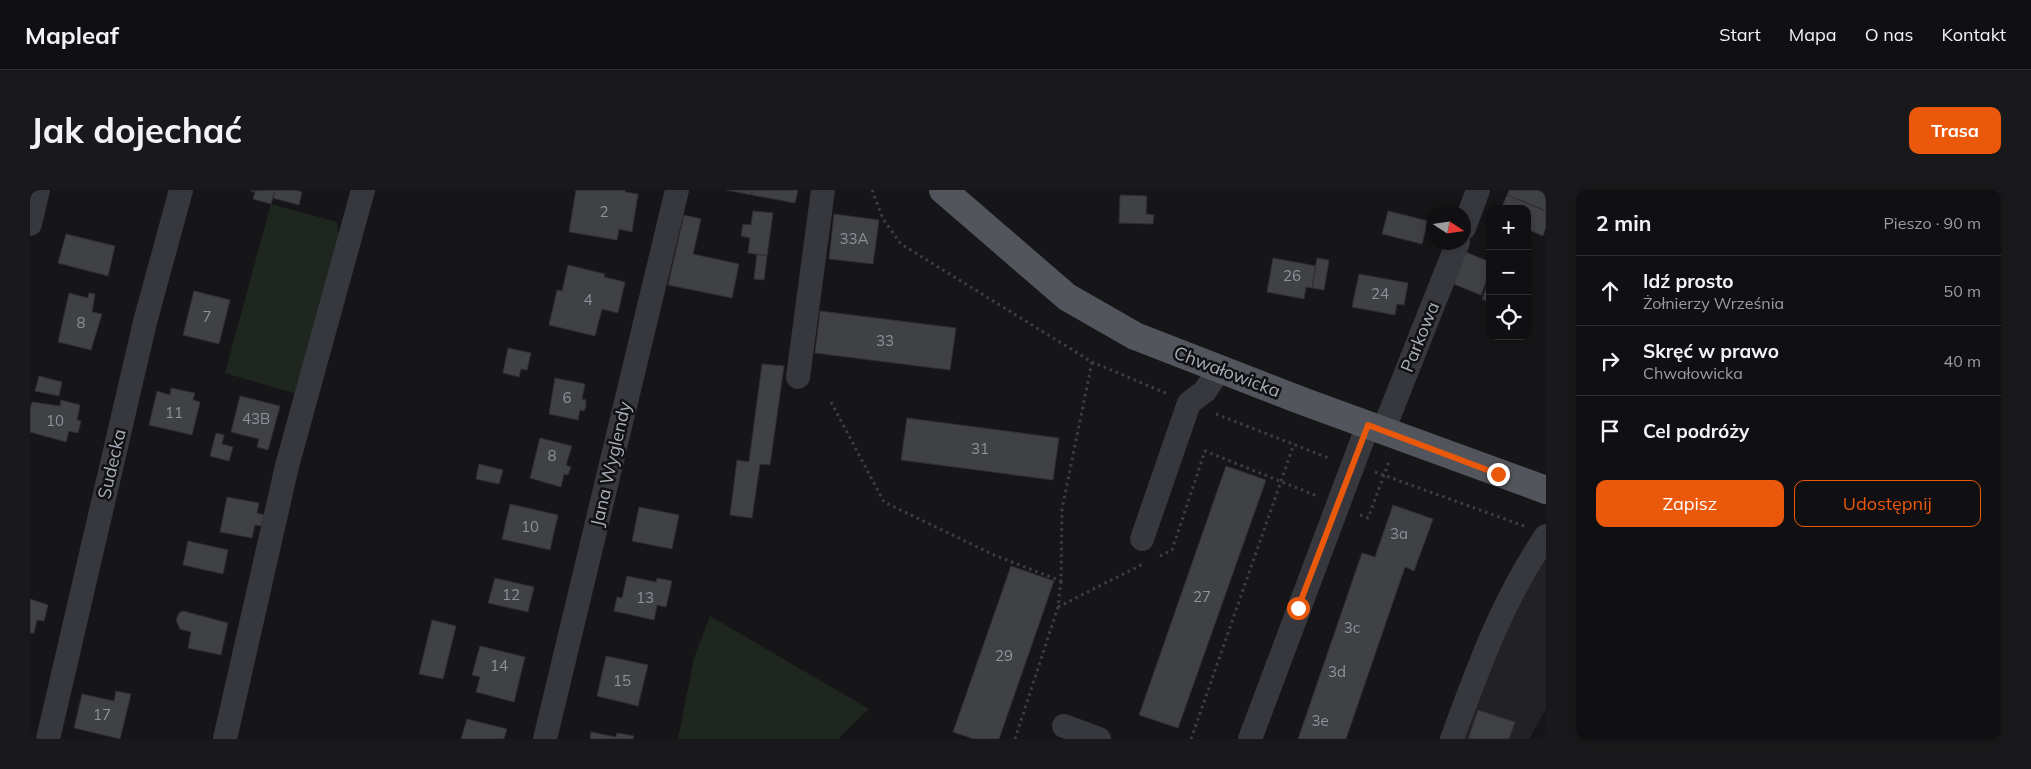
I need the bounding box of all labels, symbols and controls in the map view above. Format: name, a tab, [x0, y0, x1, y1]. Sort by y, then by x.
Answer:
text: Mapleaf	[25, 20, 119, 50]
text: Start	[1719, 23, 1761, 46]
text: Mapa	[1789, 23, 1837, 46]
text: O nas	[1865, 23, 1914, 46]
text: Kontakt	[1942, 23, 2006, 46]
button: Trasa	[1909, 107, 2001, 154]
text: Jak dojechać	[30, 108, 242, 152]
house number: 2	[599, 202, 609, 221]
north arrow	[1426, 205, 1471, 250]
map controls	[1486, 205, 1531, 340]
button: +	[1486, 205, 1531, 250]
text: 2 min	[1596, 210, 1651, 236]
text: Pieszo · 90 m	[1883, 213, 1981, 233]
house number: 33A	[839, 229, 869, 248]
button: −	[1486, 250, 1531, 295]
house number: 26	[1283, 266, 1301, 285]
text: Idź prosto	[1643, 269, 1734, 293]
icon: ahead	[1596, 277, 1624, 305]
text: 50 m	[1944, 281, 1981, 301]
house number: 24	[1371, 284, 1389, 303]
house number: 4	[583, 290, 593, 309]
text: Żołnierzy Września	[1643, 293, 1784, 313]
button: locate	[1486, 295, 1531, 340]
street label: Parkowa	[1395, 298, 1444, 375]
house number: 7	[202, 307, 212, 326]
house number: 8	[76, 313, 86, 332]
house number: 33	[876, 331, 894, 350]
text: Skręć w prawo	[1643, 339, 1779, 363]
street label: Chwałowicka	[1171, 341, 1284, 402]
icon: right	[1596, 347, 1624, 375]
text: 40 m	[1944, 351, 1981, 371]
text: Chwałowicka	[1643, 363, 1743, 383]
house number: 6	[562, 388, 572, 407]
street label: Jana Wyglendy	[585, 399, 636, 529]
house number: 11	[165, 403, 183, 422]
house number: 43B	[242, 409, 270, 428]
house number: 10	[46, 411, 64, 430]
icon: arrive	[1596, 417, 1624, 445]
text: Cel podróży	[1643, 419, 1749, 443]
street label: Sudecka	[92, 427, 131, 501]
house number: 31	[971, 439, 989, 458]
house number: 8	[547, 446, 557, 465]
route end	[1487, 463, 1510, 486]
button: Zapisz	[1596, 480, 1784, 527]
button: Udostępnij	[1794, 480, 1981, 527]
house number: 10	[521, 517, 539, 536]
house number: 3a	[1390, 524, 1408, 543]
house number: 12	[502, 585, 520, 604]
house number: 27	[1193, 587, 1211, 606]
house number: 13	[636, 588, 654, 607]
route start	[1287, 597, 1310, 620]
house number: 3c	[1344, 618, 1360, 637]
house number: 29	[995, 646, 1013, 665]
house number: 14	[490, 656, 508, 675]
house number: 3d	[1328, 662, 1346, 681]
house number: 15	[613, 671, 631, 690]
house number: 17	[93, 705, 111, 724]
house number: 3e	[1311, 711, 1329, 730]

